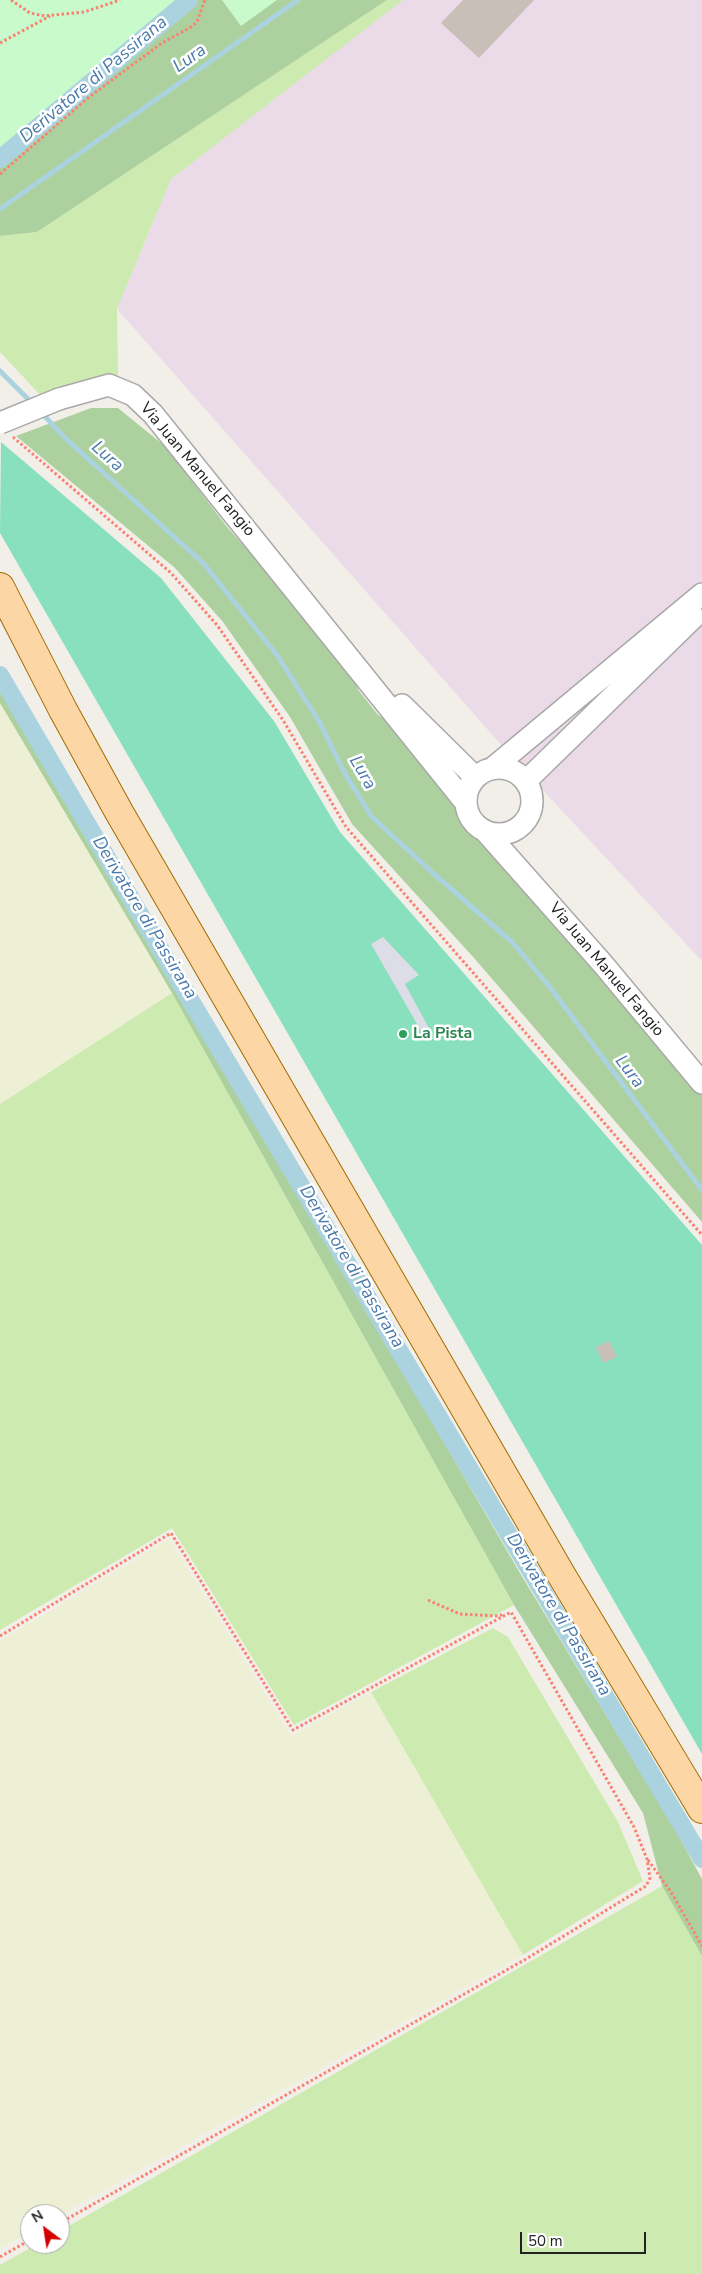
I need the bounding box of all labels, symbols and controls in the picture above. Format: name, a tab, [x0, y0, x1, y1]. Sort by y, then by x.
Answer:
water label: Derivatore di Passirana	[16, 12, 172, 148]
water label: Lura	[169, 40, 211, 78]
street label: Via Juan Manuel Fangio	[135, 399, 259, 541]
water label: Lura	[87, 437, 127, 477]
water label: Lura	[344, 752, 380, 794]
water label: Derivatore di Passirana	[87, 833, 201, 1003]
street label: Via Juan Manuel Fangio	[544, 899, 668, 1041]
place label: La Pista	[413, 1024, 472, 1044]
marker: La Pista	[397, 1028, 409, 1040]
water label: Lura	[610, 1051, 648, 1093]
water label: Derivatore di Passirana	[294, 1182, 408, 1352]
water label: Derivatore di Passirana	[501, 1530, 615, 1700]
north arrow	[20, 2204, 70, 2254]
text: N	[28, 2206, 47, 2227]
scale bar	[522, 2222, 648, 2254]
text: 50 m	[528, 2231, 563, 2251]

